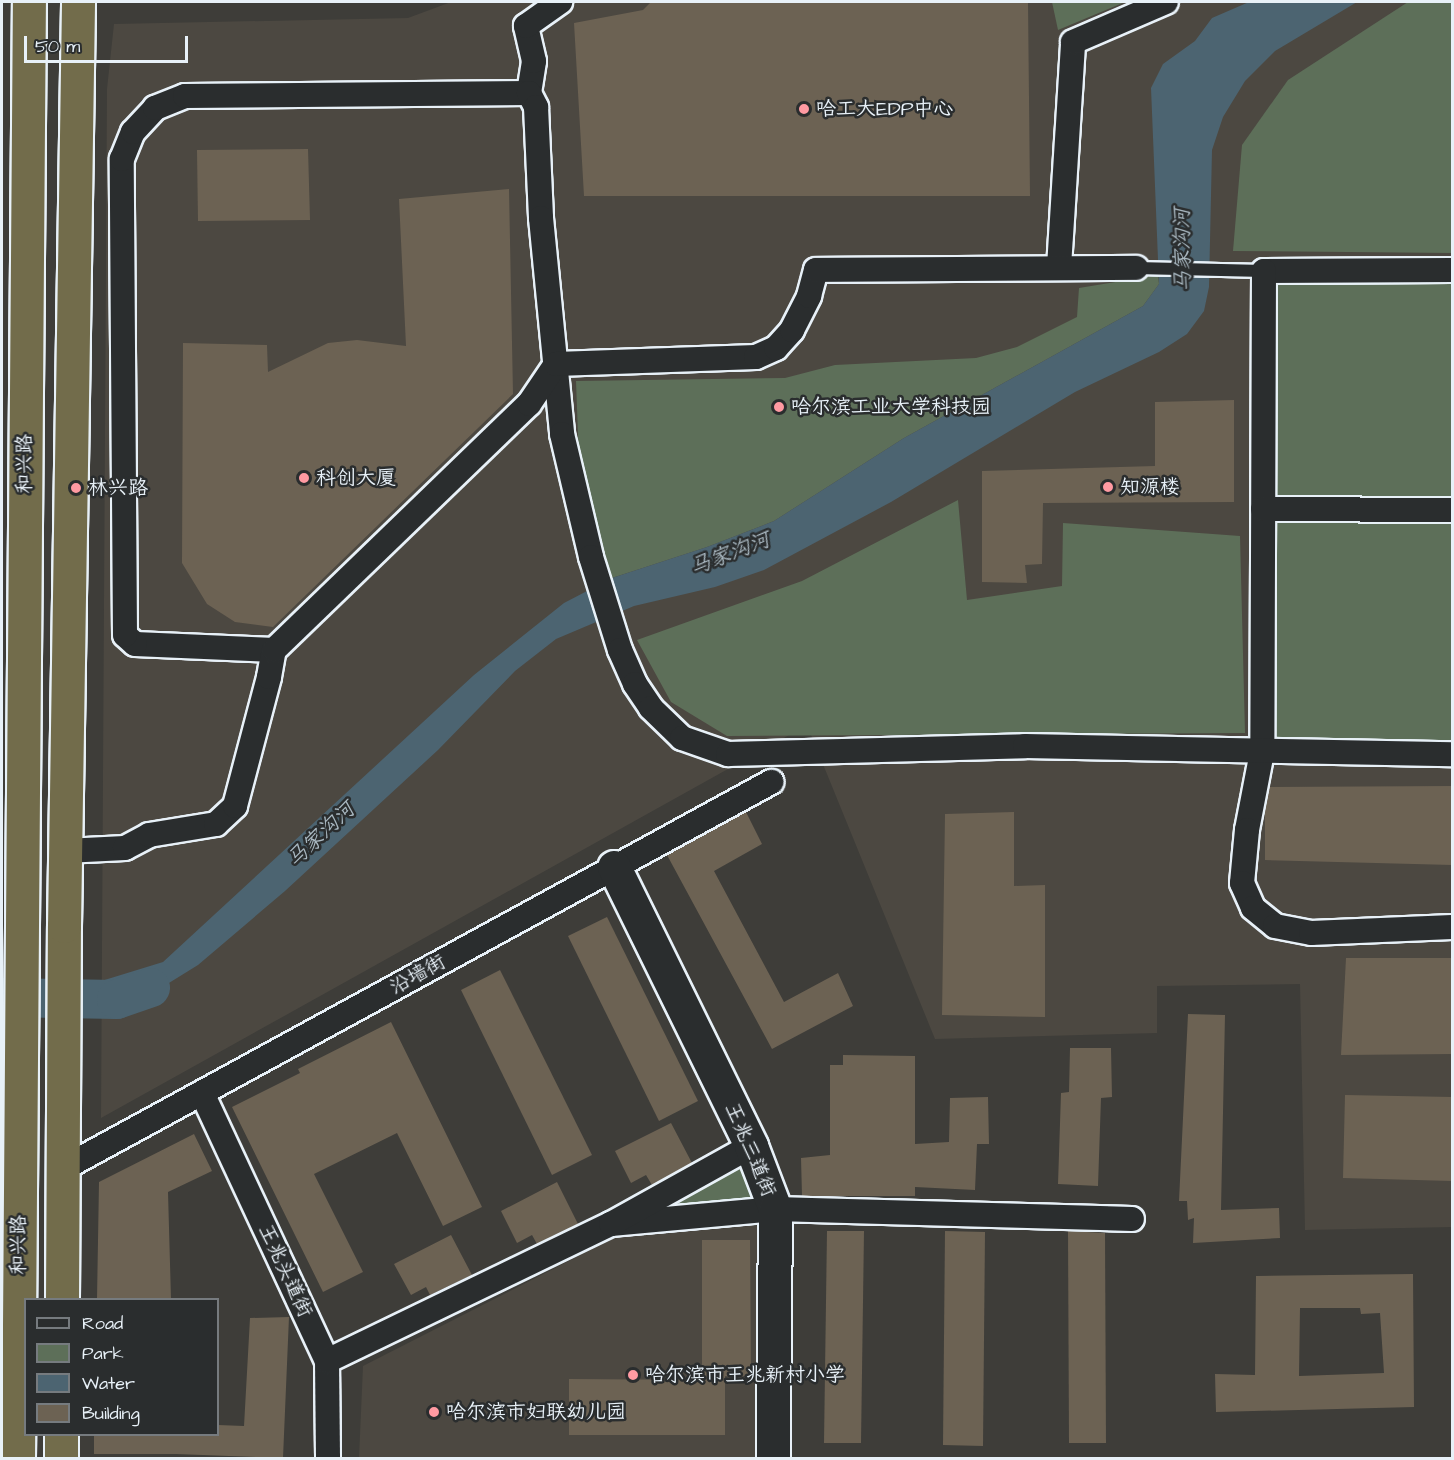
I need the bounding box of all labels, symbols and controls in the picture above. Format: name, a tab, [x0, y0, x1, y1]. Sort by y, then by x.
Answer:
scale bar	[27, 24, 190, 62]
text: 50 m	[35, 34, 80, 59]
place label: 哈工大EDP中心	[816, 97, 954, 121]
marker: 哈工大EDP中心	[797, 102, 811, 116]
water label: 马家沟河	[1170, 208, 1196, 292]
place label: 哈尔滨工业大学科技园	[791, 395, 991, 419]
marker: 哈尔滨工业大学科技园	[772, 400, 786, 414]
street label: 和兴路	[13, 434, 37, 494]
place label: 科创大厦	[316, 466, 396, 490]
marker: 科创大厦	[297, 471, 311, 485]
place label: 知源楼	[1120, 475, 1180, 499]
place label: 林兴路	[88, 476, 148, 500]
marker: 知源楼	[1101, 480, 1115, 494]
marker: 林兴路	[69, 481, 83, 495]
water label: 马家沟河	[686, 527, 774, 581]
water label: 马家沟河	[282, 797, 360, 873]
street label: 沿墙街	[386, 950, 450, 1000]
street label: 王兆三道街	[719, 1099, 781, 1201]
street label: 和兴路	[7, 1215, 31, 1275]
street label: 王兆头道街	[253, 1221, 317, 1321]
legend	[24, 1298, 219, 1436]
text: Road	[82, 1311, 123, 1336]
text: Park	[82, 1341, 124, 1366]
place label: 哈尔滨市王兆新村小学	[645, 1363, 845, 1387]
marker: 哈尔滨市王兆新村小学	[626, 1368, 640, 1382]
text: Water	[82, 1371, 135, 1396]
place label: 哈尔滨市妇联幼儿园	[446, 1400, 626, 1424]
text: Building	[82, 1401, 140, 1426]
marker: 哈尔滨市妇联幼儿园	[427, 1405, 441, 1419]

